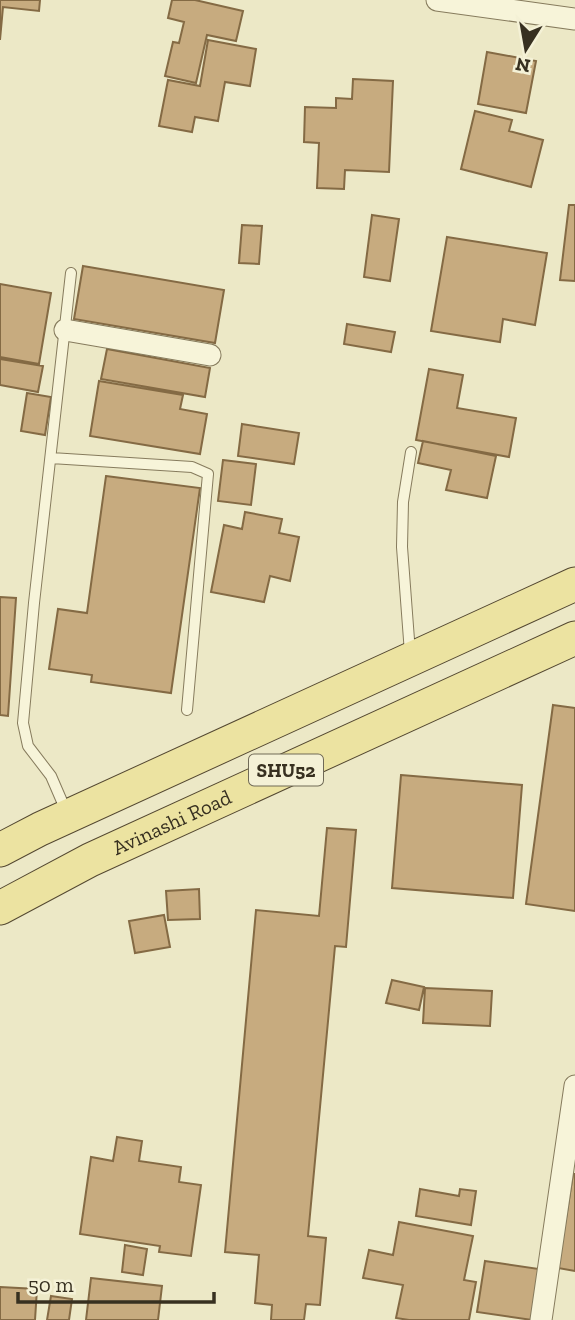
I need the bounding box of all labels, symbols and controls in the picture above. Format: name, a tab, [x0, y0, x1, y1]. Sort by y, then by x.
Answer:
north arrow	[491, 14, 561, 84]
text: N	[514, 53, 532, 78]
road number: SHU52	[249, 754, 323, 786]
street label: Avinashi Road	[108, 784, 236, 860]
scale bar	[18, 1260, 214, 1304]
text: 50 m	[28, 1272, 74, 1297]

